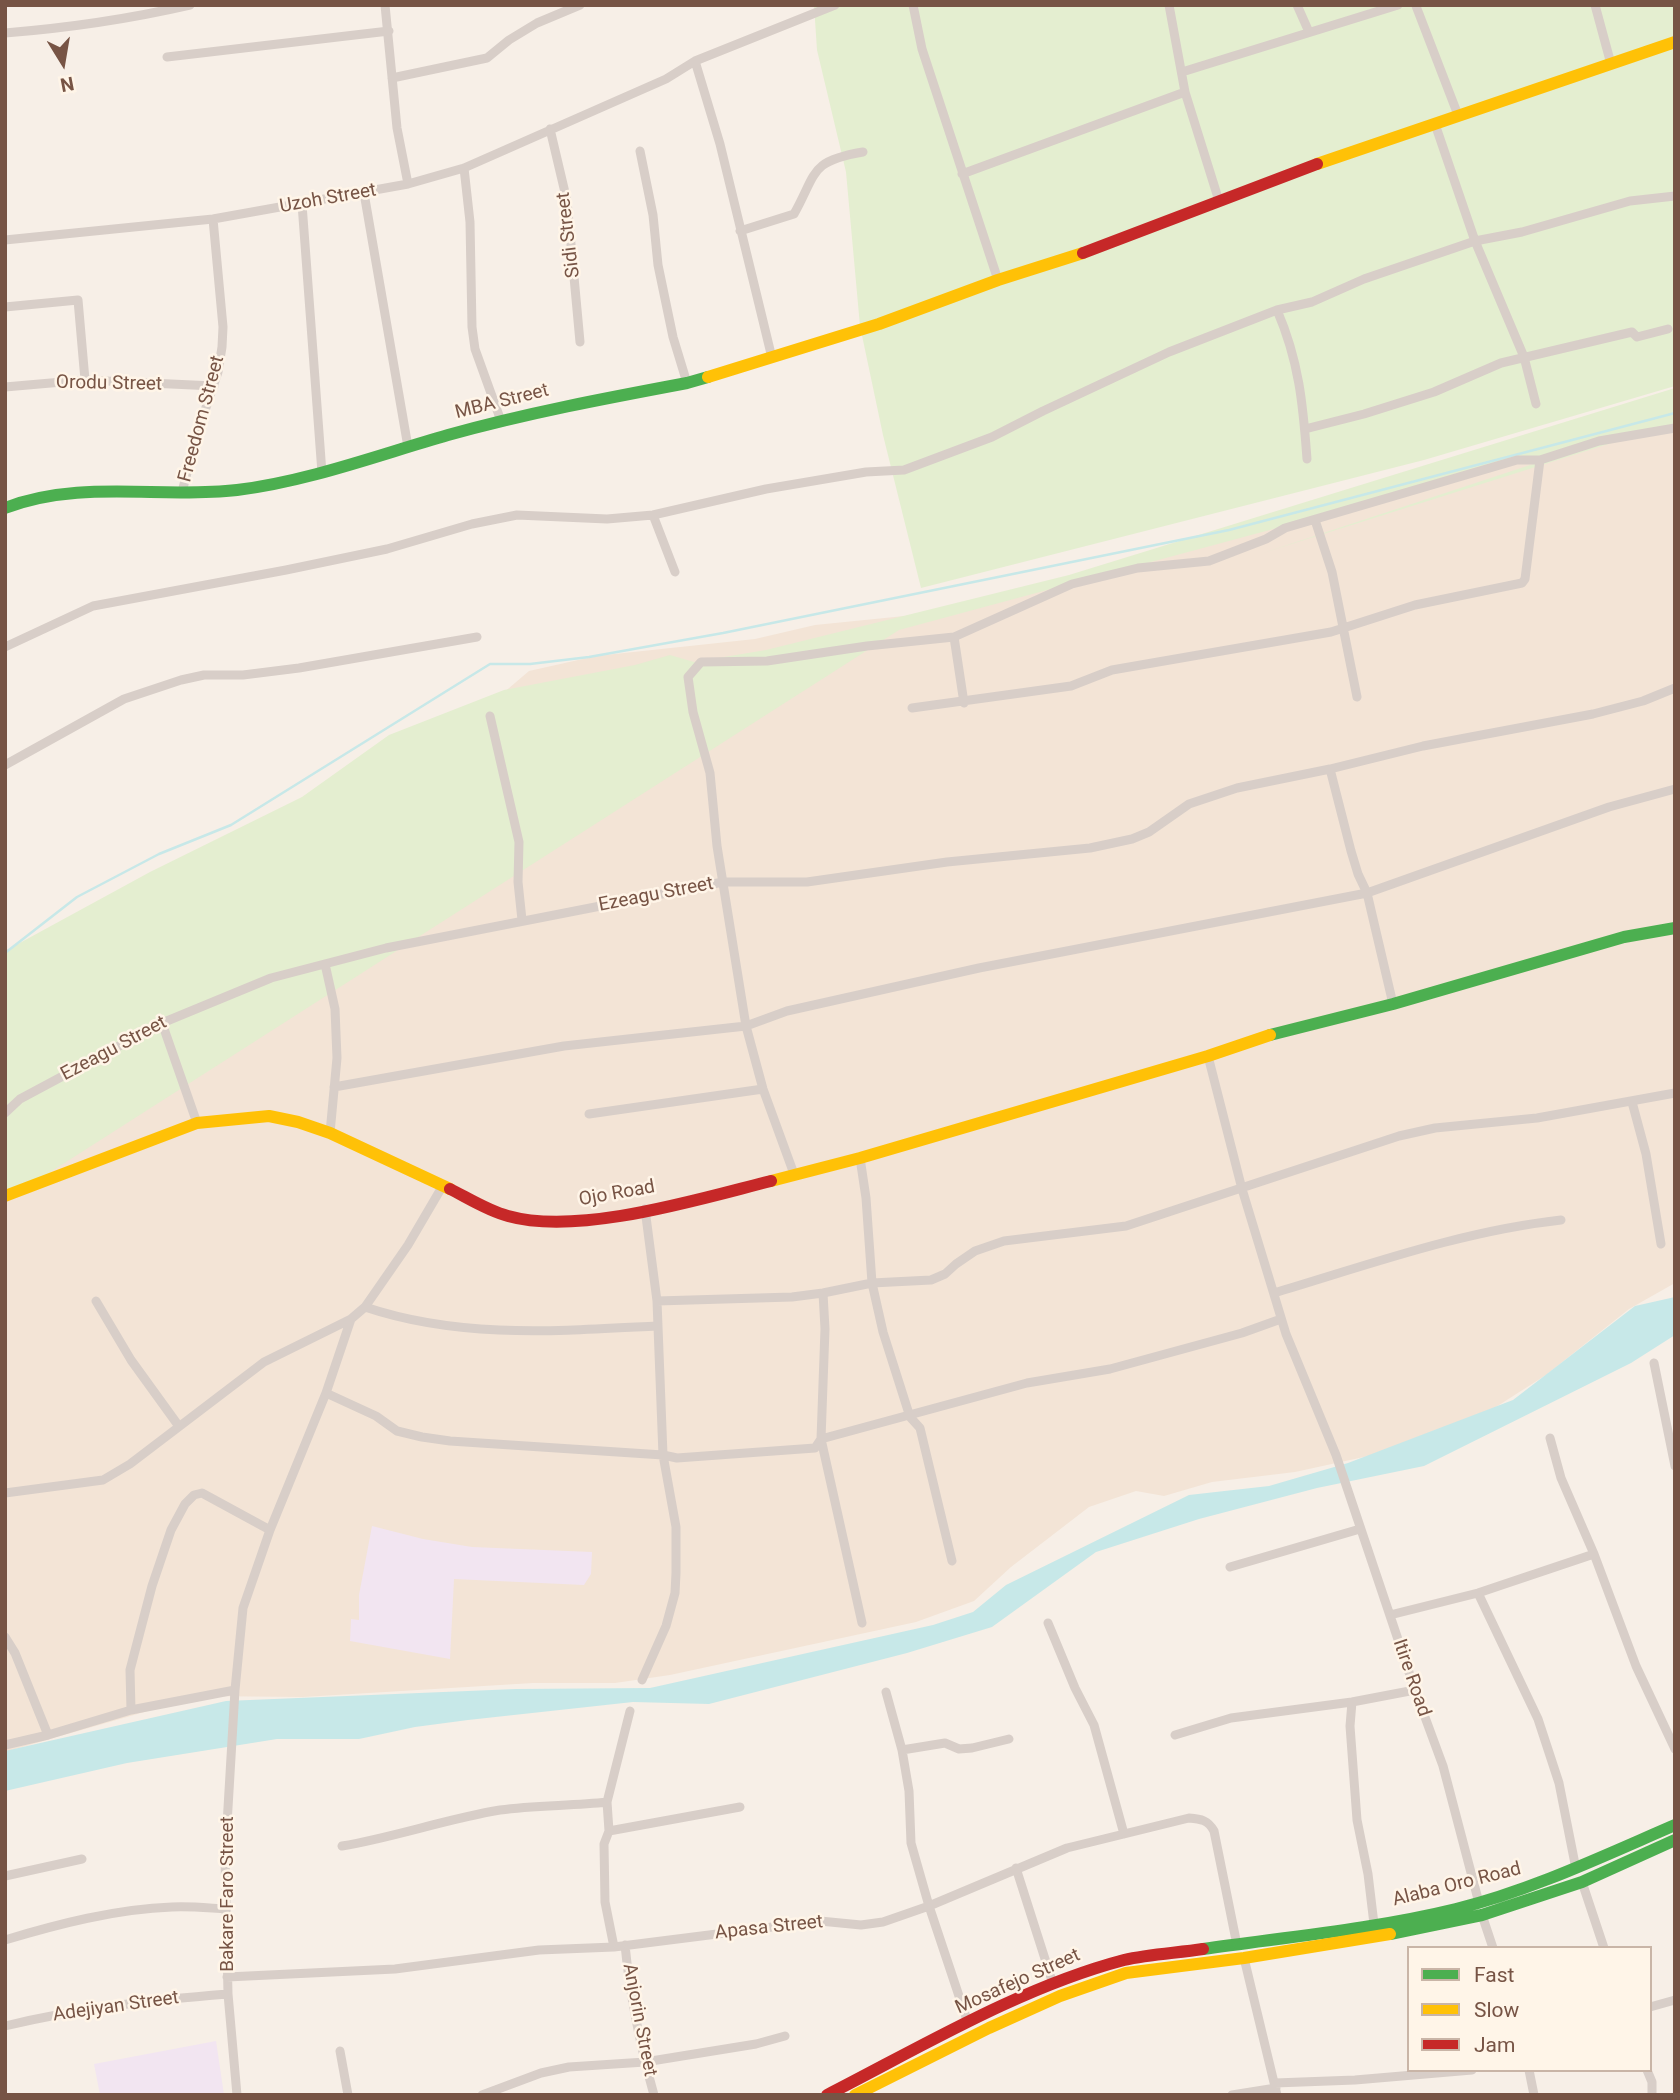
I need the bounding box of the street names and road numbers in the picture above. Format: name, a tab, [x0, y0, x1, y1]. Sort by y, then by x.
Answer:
street label: Uzoh Street	[278, 179, 378, 219]
street label: Sidi Street	[552, 191, 586, 279]
street label: Freedom Street	[174, 353, 230, 485]
street label: Orodu Street	[56, 372, 162, 396]
street label: MBA Street	[453, 379, 551, 425]
street label: Ezeagu Street	[597, 873, 715, 917]
street label: Ezeagu Street	[57, 1012, 171, 1086]
street label: Ojo Road	[577, 1176, 657, 1212]
street label: Itire Road	[1387, 1636, 1435, 1720]
street label: Bakare Faro Street	[217, 1816, 239, 1972]
street label: Alaba Oro Road	[1390, 1858, 1524, 1912]
street label: Apasa Street	[714, 1911, 824, 1945]
street label: Mosafejo Street	[952, 1944, 1084, 2020]
street label: Anjorin Street	[617, 1962, 661, 2078]
street label: Adejiyan Street	[52, 1987, 180, 2027]

